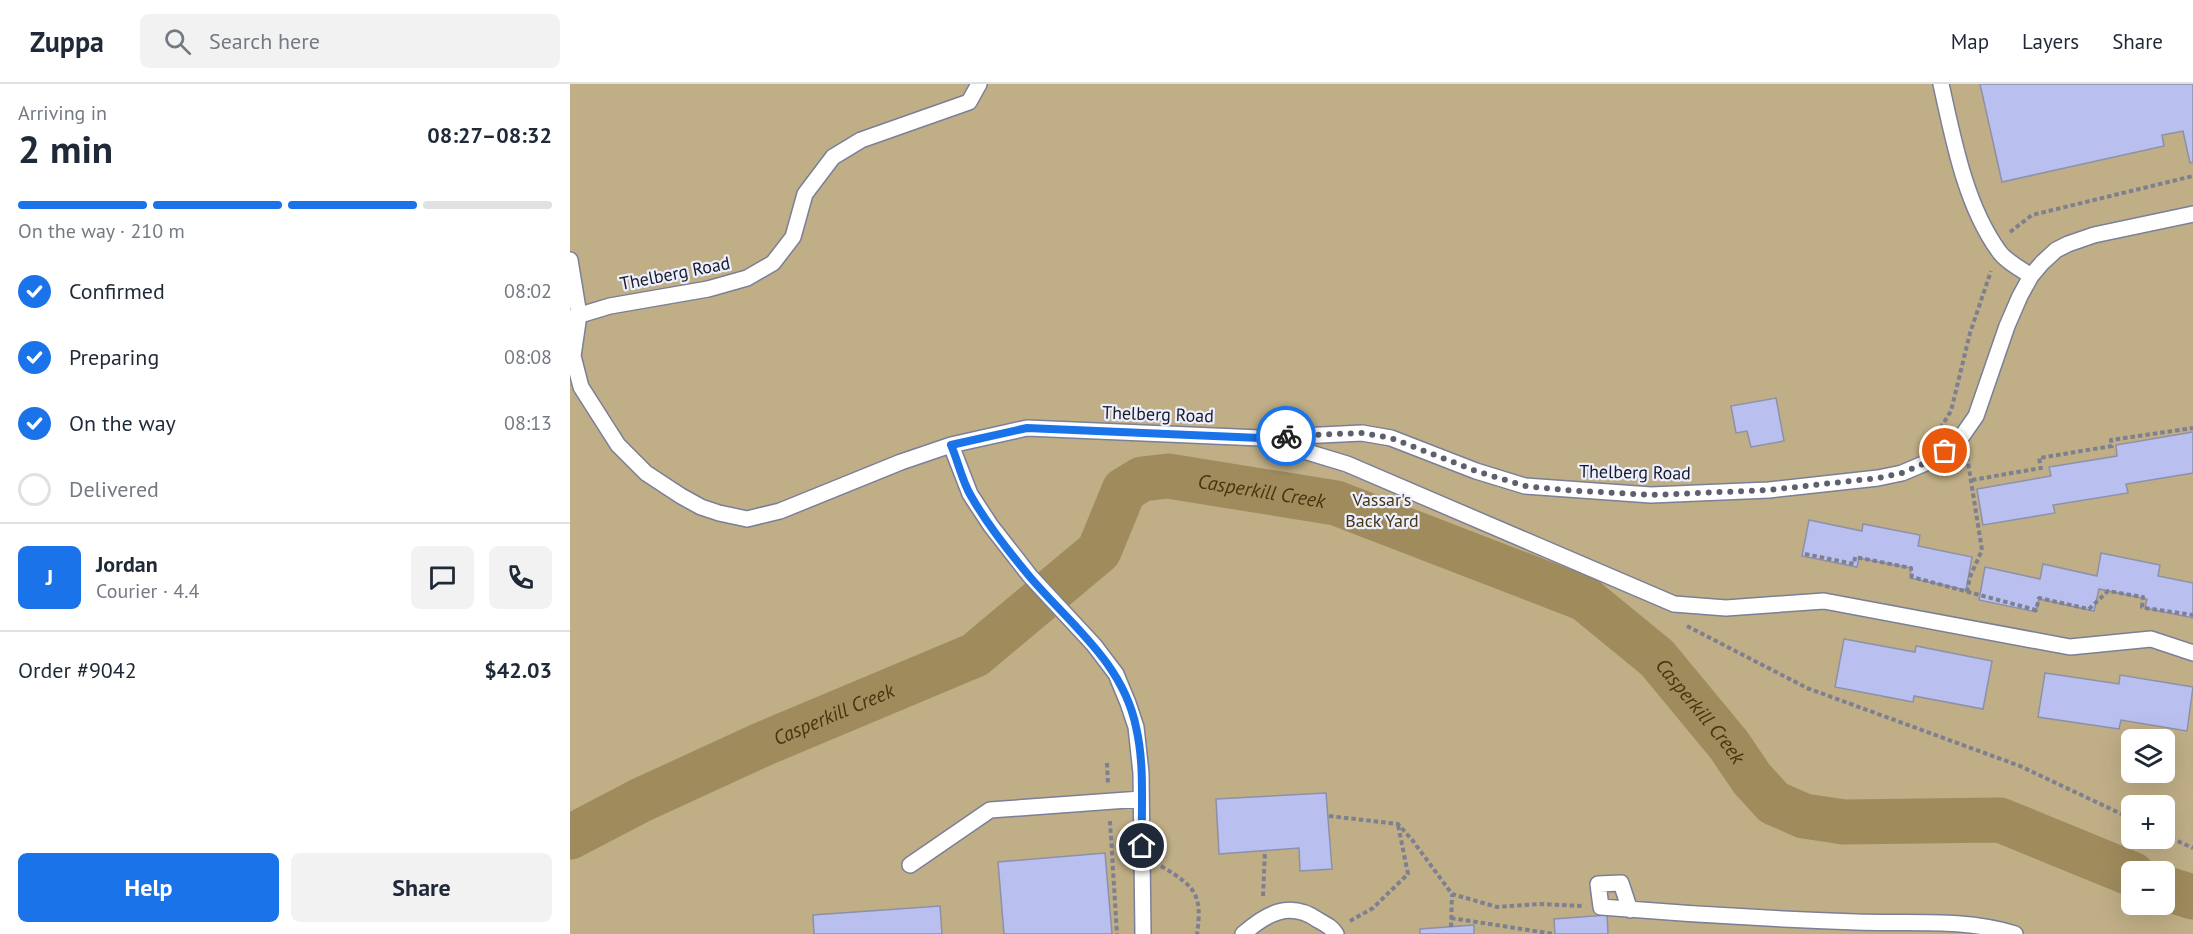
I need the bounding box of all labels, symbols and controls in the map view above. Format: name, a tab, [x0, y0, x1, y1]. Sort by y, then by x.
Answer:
search box	[140, 14, 560, 68]
text: Zuppa	[30, 23, 104, 60]
icon: search	[161, 25, 194, 58]
text: Search here	[209, 27, 320, 55]
text: Map	[1951, 28, 1989, 55]
text: Layers	[2022, 28, 2079, 55]
text: Share	[2112, 28, 2163, 55]
text: Arriving in	[18, 100, 107, 126]
text: 08:27–08:32	[427, 121, 552, 149]
text: 2 min	[18, 123, 113, 174]
text: On the way · 210 m	[18, 218, 185, 244]
street label: Thelberg Road	[618, 251, 732, 295]
icon: check	[18, 275, 51, 308]
text: Confirmed	[69, 277, 165, 305]
text: 08:02	[504, 278, 552, 304]
icon: check	[18, 341, 51, 374]
text: Preparing	[69, 343, 159, 371]
text: 08:08	[504, 344, 552, 370]
street label: Thelberg Road	[1102, 401, 1214, 427]
courier	[1256, 406, 1316, 466]
icon: check	[18, 407, 51, 440]
text: On the way	[69, 409, 176, 437]
text: 08:13	[504, 410, 552, 436]
icon: bike	[1270, 420, 1303, 453]
pin	[1919, 425, 1970, 476]
icon: bag	[1928, 434, 1961, 467]
street label: Thelberg Road	[1579, 460, 1691, 484]
water label: Casperkill Creek	[1196, 468, 1328, 514]
text: Delivered	[69, 475, 159, 503]
park label: Vassar's Back Yard	[1345, 488, 1419, 532]
button: chat	[411, 546, 474, 609]
button: phone	[489, 546, 552, 609]
text: Jordan	[96, 550, 158, 578]
text: J	[46, 563, 53, 591]
text: Courier · 4.4	[96, 578, 199, 604]
water label: Casperkill Creek	[1650, 653, 1752, 770]
text: Order #9042	[18, 656, 137, 684]
text: $42.03	[484, 656, 552, 684]
water label: Casperkill Creek	[769, 677, 899, 751]
map controls	[2121, 729, 2175, 915]
button: layers	[2121, 729, 2175, 783]
button: +	[2121, 795, 2175, 849]
pin	[1116, 820, 1167, 871]
icon: home	[1125, 829, 1158, 862]
button: Help	[18, 853, 279, 922]
button: Share	[291, 853, 552, 922]
button: −	[2121, 861, 2175, 915]

